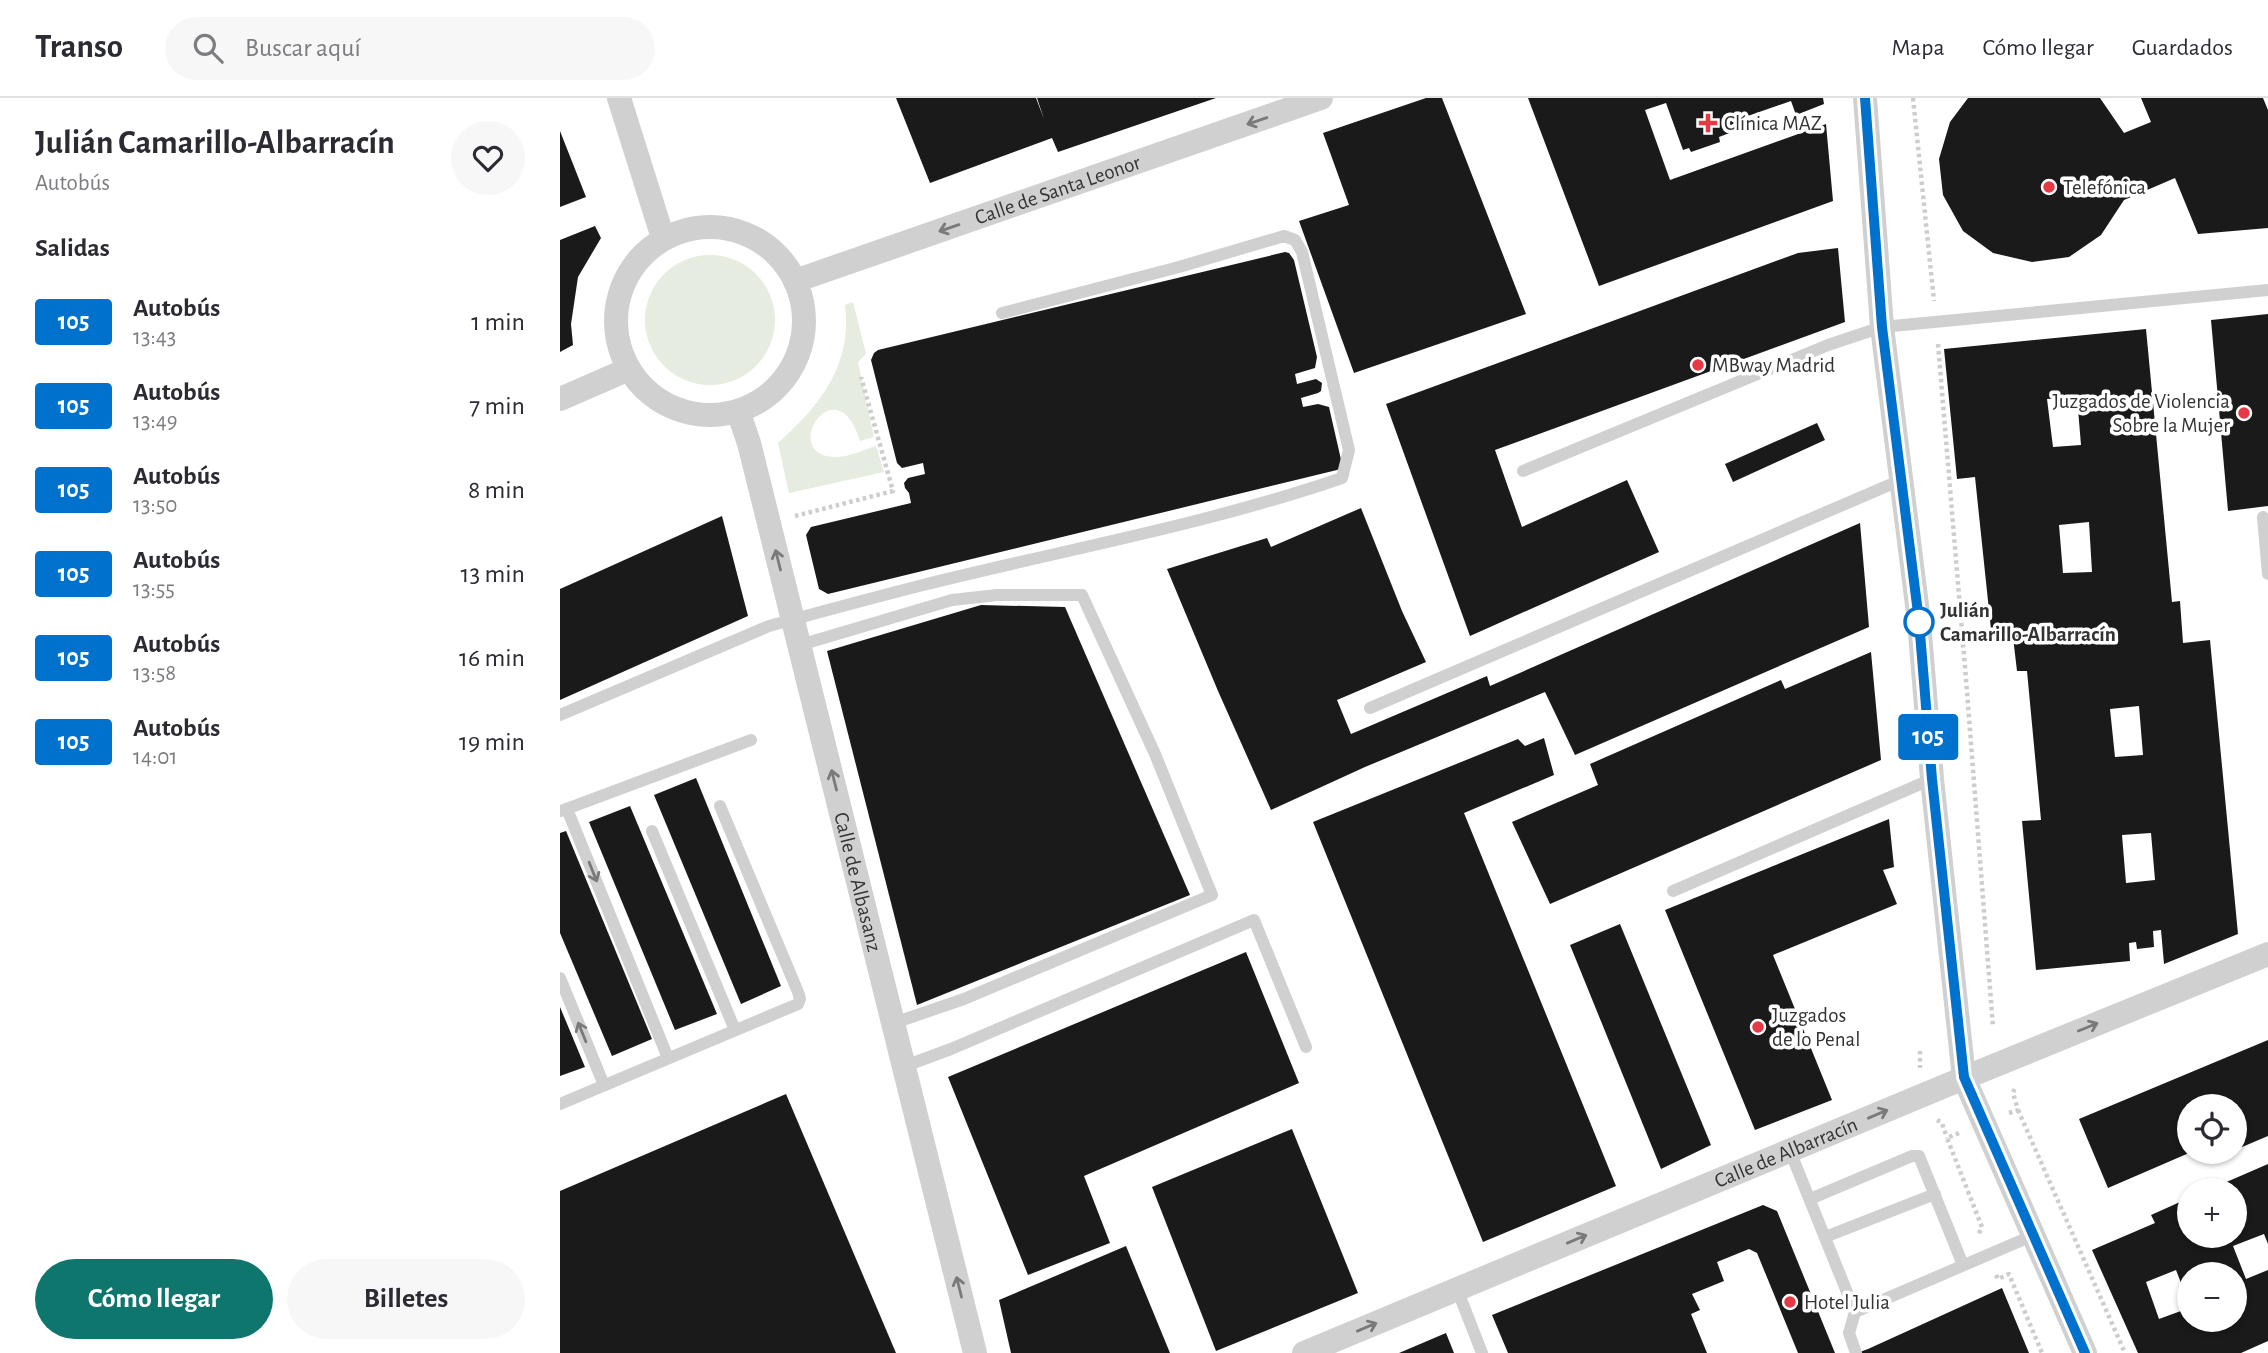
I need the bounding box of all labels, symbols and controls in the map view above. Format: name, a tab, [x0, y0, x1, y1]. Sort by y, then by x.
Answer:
search box	[165, 17, 655, 80]
icon: search	[189, 29, 227, 67]
text: Transo	[35, 31, 123, 64]
text: Buscar aquí	[245, 35, 361, 61]
text: Mapa	[1891, 36, 1945, 60]
text: Cómo llegar	[1983, 36, 2094, 60]
text: Guardados	[2132, 36, 2233, 60]
marker: Clínica MAZ	[1698, 113, 1718, 133]
place label: Clínica MAZ	[1724, 113, 1822, 134]
one-way arrow	[1246, 116, 1268, 128]
button: heart	[451, 121, 525, 195]
text: Julián Camarillo-Albarracín	[35, 127, 395, 160]
street label: Calle de Santa Leonor	[972, 152, 1144, 229]
text: Autobús	[35, 172, 110, 195]
place label: Telefónica	[2063, 177, 2146, 198]
marker: Telefónica	[2041, 179, 2057, 195]
one-way arrow	[939, 223, 961, 235]
text: Salidas	[35, 235, 110, 261]
text: Autobús	[133, 295, 220, 321]
text: 1 min	[471, 309, 525, 335]
text: 105	[58, 310, 89, 334]
text: 13:43	[133, 326, 176, 349]
place label: MBway Madrid	[1712, 355, 1835, 376]
marker: MBway Madrid	[1690, 357, 1706, 373]
text: Autobús	[133, 379, 220, 405]
place label: Juzgados de Violencia Sobre la Mujer	[2052, 391, 2230, 436]
text: 7 min	[469, 393, 525, 419]
text: 105	[58, 394, 89, 418]
marker: Juzgados de Violencia Sobre la Mujer	[2236, 405, 2252, 421]
text: 13:49	[133, 410, 178, 433]
text: Autobús	[133, 463, 220, 489]
text: 8 min	[468, 477, 525, 503]
text: 105	[58, 478, 89, 502]
text: 13:50	[133, 494, 177, 517]
text: Autobús	[133, 547, 220, 573]
one-way arrow	[771, 549, 784, 572]
text: 13 min	[461, 561, 525, 587]
text: 105	[58, 562, 89, 586]
text: 13:55	[133, 578, 175, 601]
place label: Julián Camarillo-Albarracín	[1940, 600, 2116, 645]
marker: Julián Camarillo-Albarracín	[1904, 607, 1934, 637]
text: Autobús	[133, 631, 220, 657]
text: 16 min	[459, 645, 525, 671]
text: 105	[58, 646, 89, 670]
text: 13:58	[133, 662, 176, 685]
line badge: 105	[1888, 714, 1968, 760]
text: Autobús	[133, 715, 220, 741]
text: 105	[1912, 725, 1944, 749]
text: 19 min	[459, 729, 525, 755]
text: 105	[58, 730, 89, 754]
text: 14:01	[133, 746, 177, 769]
one-way arrow	[827, 770, 840, 792]
street label: Calle de Albasanz	[830, 810, 885, 954]
one-way arrow	[587, 861, 600, 882]
place label: Juzgados de lo Penal	[1772, 1005, 1860, 1050]
marker: Juzgados de lo Penal	[1750, 1019, 1766, 1035]
one-way arrow	[2076, 1020, 2098, 1033]
one-way arrow	[575, 1021, 588, 1043]
map controls	[2177, 1094, 2247, 1332]
button: locate	[2177, 1094, 2247, 1164]
one-way arrow	[1866, 1107, 1888, 1120]
street label: Calle de Albarracín	[1711, 1114, 1861, 1192]
button: +	[2177, 1178, 2247, 1248]
one-way arrow	[1566, 1232, 1587, 1245]
button: Cómo llegar	[35, 1259, 273, 1339]
button: Billetes	[287, 1259, 525, 1339]
button: −	[2177, 1262, 2247, 1332]
one-way arrow	[952, 1276, 965, 1299]
place label: Hotel Julia	[1804, 1292, 1890, 1313]
marker: Hotel Julia	[1782, 1294, 1798, 1310]
one-way arrow	[1356, 1319, 1377, 1332]

